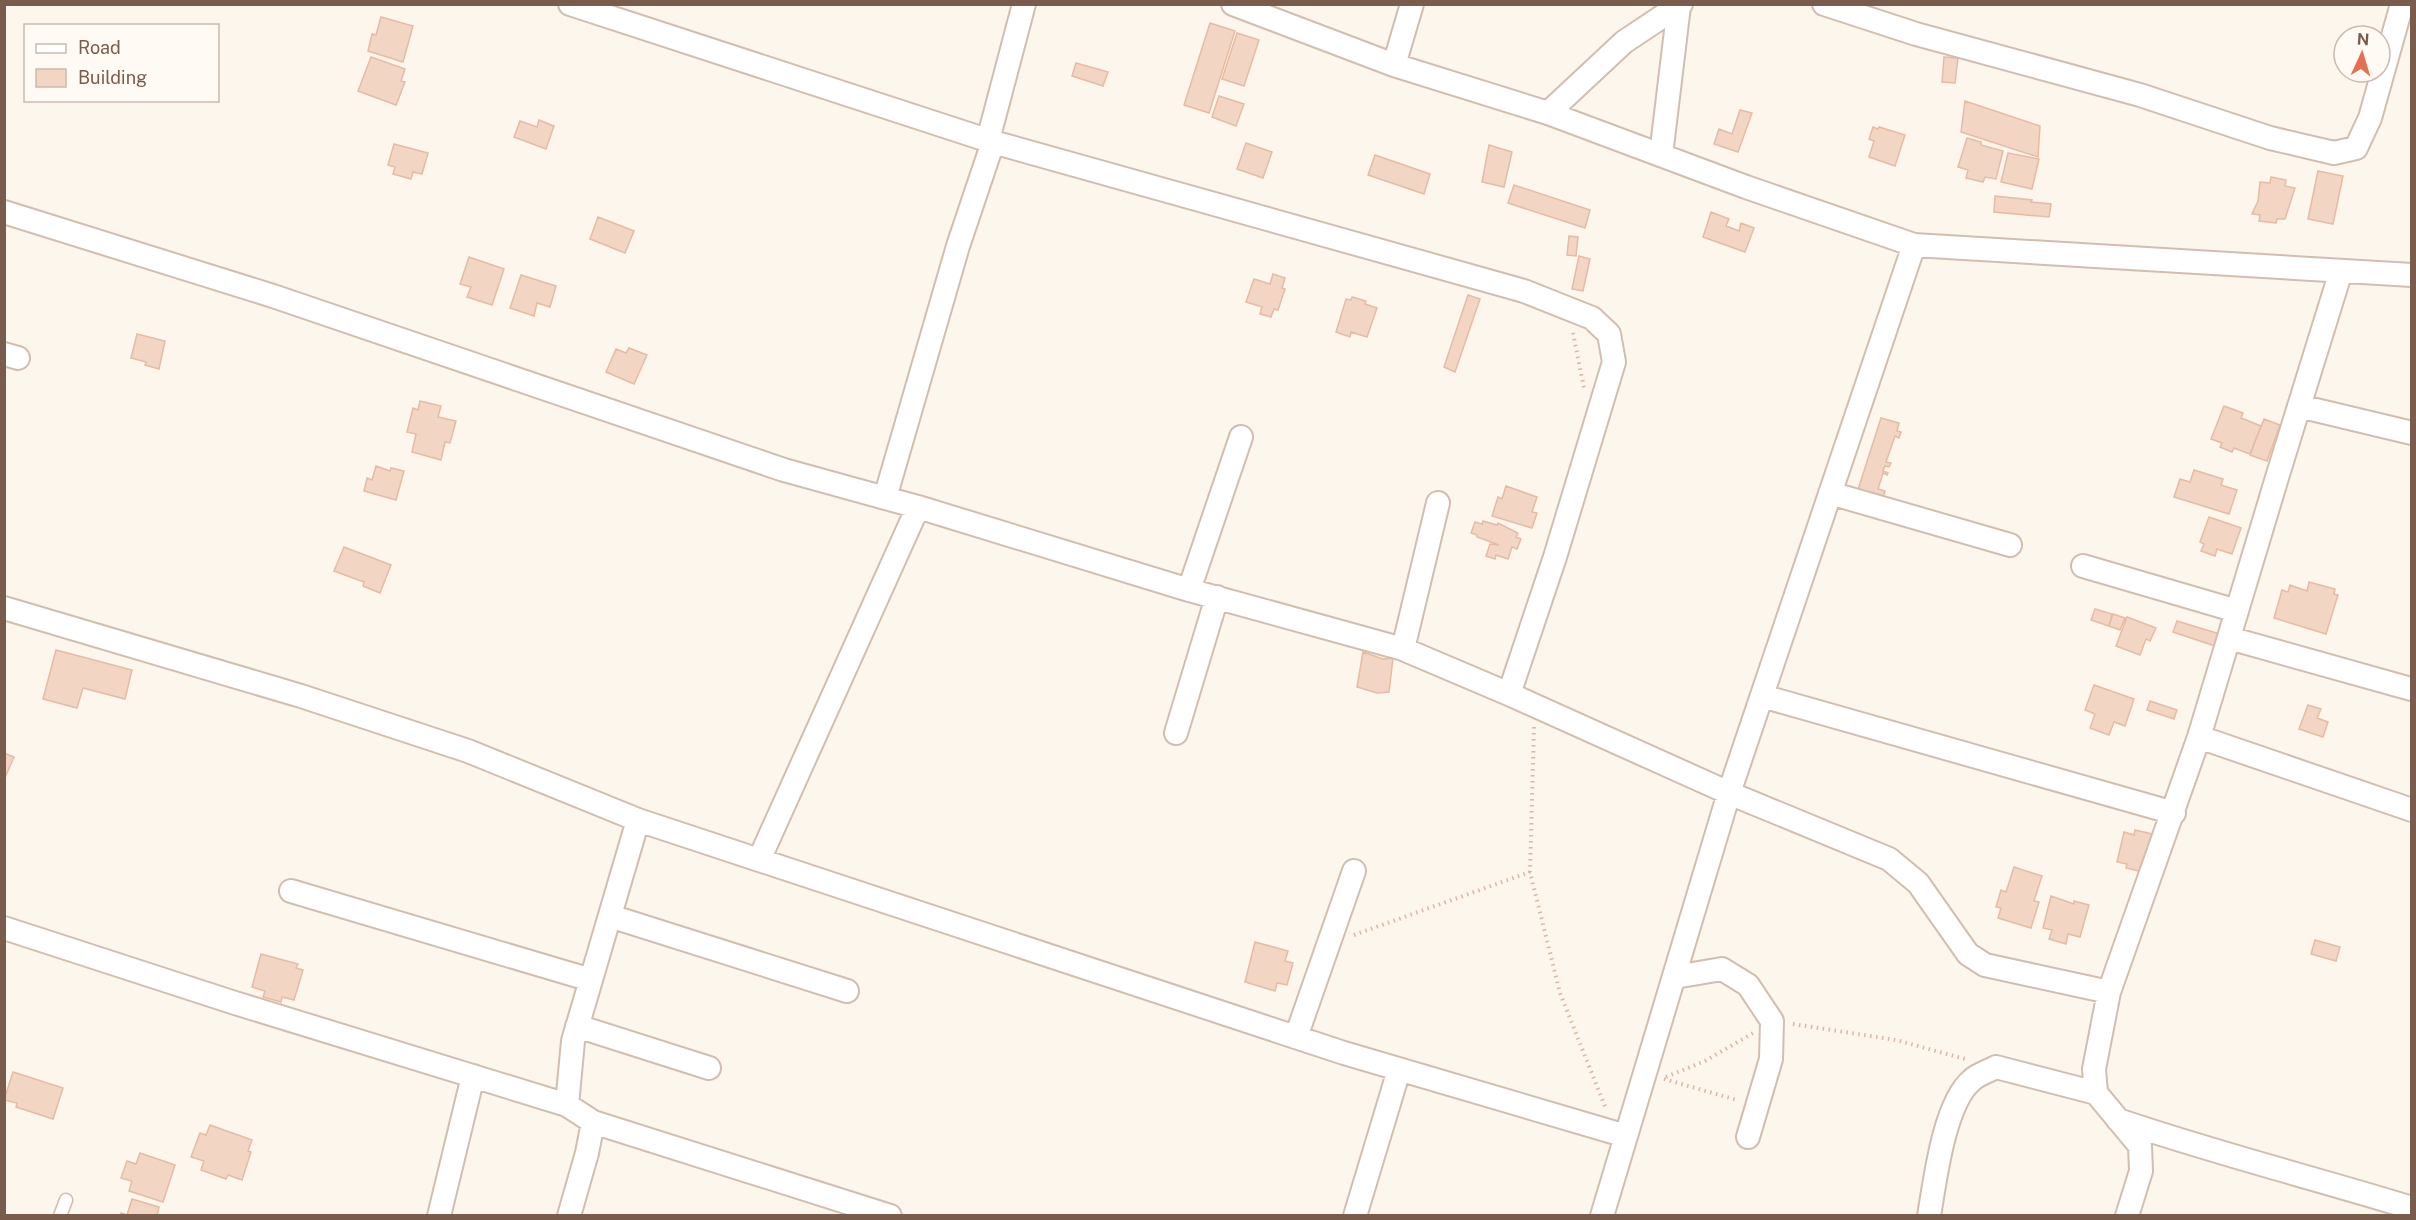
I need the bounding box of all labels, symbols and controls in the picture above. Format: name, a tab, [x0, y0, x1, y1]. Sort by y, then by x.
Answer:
legend	[24, 24, 219, 102]
north arrow	[2332, 24, 2392, 84]
text: N	[2356, 30, 2370, 49]
text: Road	[78, 37, 121, 58]
text: Building	[78, 67, 147, 88]

